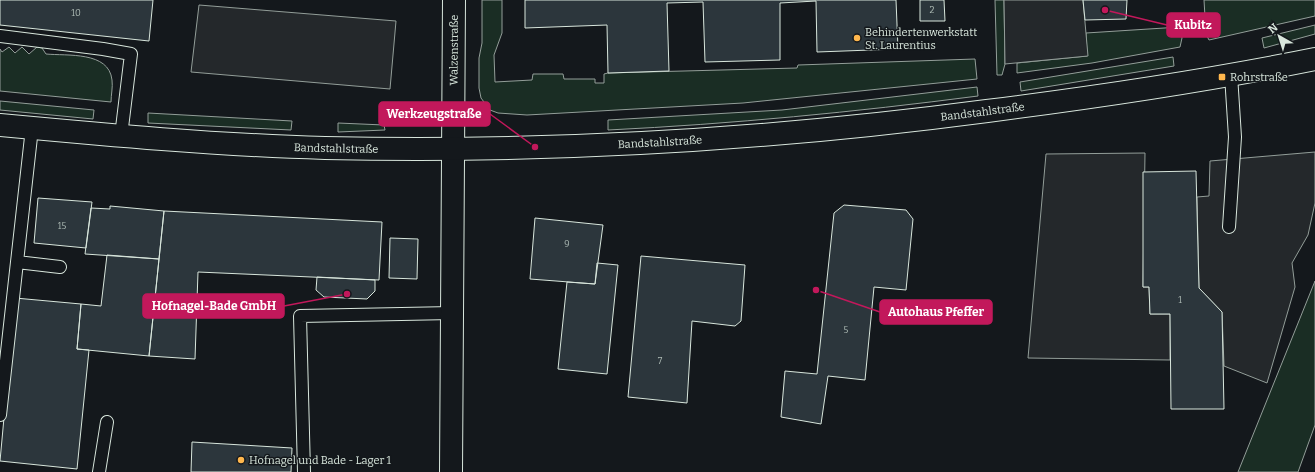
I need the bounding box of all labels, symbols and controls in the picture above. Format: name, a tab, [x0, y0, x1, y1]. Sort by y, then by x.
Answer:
house number: 2	[930, 5, 935, 15]
house number: 10	[71, 8, 81, 18]
callout: Kubitz	[1167, 13, 1220, 37]
street label: Walzenstraße	[447, 15, 460, 85]
north arrow	[1259, 16, 1299, 56]
text: Kubitz	[1174, 18, 1212, 32]
text: N	[1266, 21, 1281, 36]
place label: Behindertenwerkstatt St. Laurentius	[865, 26, 977, 52]
marker: Behindertenwerkstatt St. Laurentius	[852, 33, 862, 43]
place label: Rohrstraße	[1230, 71, 1288, 84]
marker: Rohrstraße	[1217, 72, 1227, 82]
street label: Bandstahlstraße	[940, 100, 1025, 123]
callout: Werkzeugstraße	[379, 102, 490, 126]
text: Werkzeugstraße	[387, 107, 482, 121]
street label: Bandstahlstraße	[618, 133, 703, 151]
street label: Bandstahlstraße	[294, 140, 378, 155]
house number: 15	[58, 221, 66, 231]
house number: 9	[564, 239, 570, 249]
callout: Hofnagel-Bade GmbH	[143, 294, 284, 318]
house number: 1	[1178, 295, 1182, 305]
text: Hofnagel-Bade GmbH	[152, 299, 277, 313]
callout: Autohaus Pfeffer	[880, 300, 992, 324]
text: Autohaus Pfeffer	[888, 305, 984, 319]
house number: 5	[844, 325, 849, 335]
house number: 7	[658, 356, 663, 366]
place label: Hofnagel und Bade - Lager 1	[249, 454, 392, 467]
marker: Hofnagel und Bade - Lager 1	[236, 455, 246, 465]

